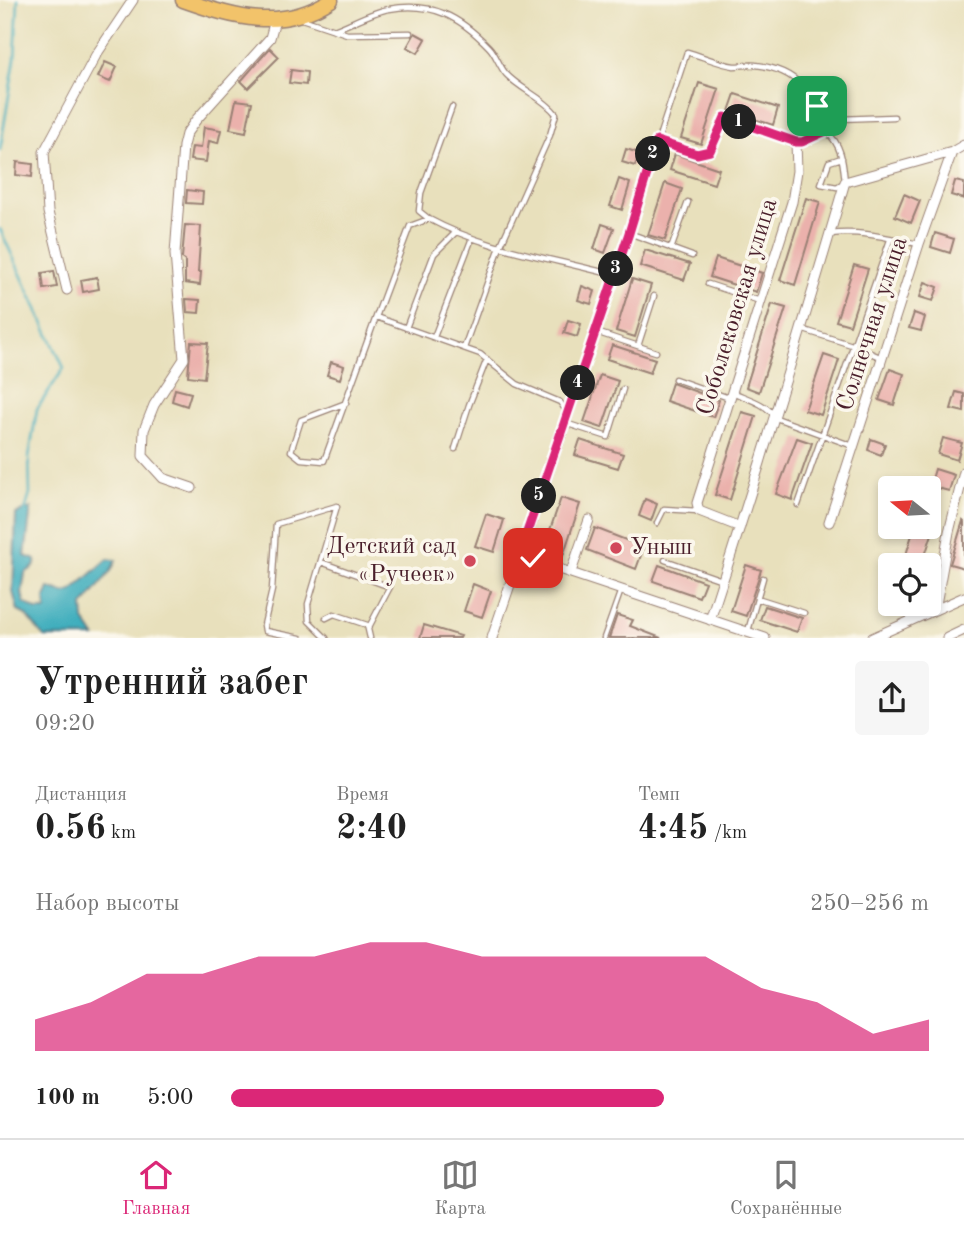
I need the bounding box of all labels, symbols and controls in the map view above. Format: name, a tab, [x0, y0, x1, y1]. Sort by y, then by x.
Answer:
pin	[787, 76, 847, 136]
icon: arrive	[798, 87, 836, 125]
pin: 1	[722, 104, 756, 140]
text: 1	[733, 112, 744, 131]
pin: 2	[636, 136, 670, 172]
text: 2	[647, 144, 658, 163]
street label: Соболековская улица	[694, 196, 782, 418]
street label: Солнечная улица	[833, 234, 913, 414]
pin: 3	[598, 252, 634, 286]
text: 3	[610, 259, 621, 278]
pin: 4	[560, 366, 596, 400]
text: 4	[572, 373, 583, 392]
north arrow	[878, 476, 942, 539]
map controls	[878, 476, 941, 616]
pin: 5	[522, 478, 556, 514]
text: 5	[533, 486, 544, 505]
pin	[503, 528, 563, 588]
place label: Детский сад «Ручеек»	[327, 535, 456, 587]
place label: Уныш	[630, 536, 692, 560]
icon: check	[514, 539, 552, 577]
marker: Уныш	[608, 540, 624, 556]
marker: Детский сад «Ручеек»	[462, 553, 478, 569]
button: locate	[878, 553, 941, 616]
button: share	[855, 661, 929, 735]
text: Утренний забег	[35, 665, 308, 703]
text: 09:20	[35, 712, 95, 735]
text: Дистанция	[35, 786, 127, 805]
text: Время	[336, 786, 389, 805]
text: Темп	[638, 786, 680, 805]
text: 0.56	[35, 811, 106, 846]
text: 2:40	[336, 811, 407, 846]
text: 4:45	[638, 811, 708, 846]
text: km	[106, 824, 136, 843]
text: /km	[708, 824, 747, 843]
text: Набор высоты	[35, 892, 179, 915]
text: 250–256 m	[810, 892, 929, 915]
text: 100 m	[35, 1086, 100, 1109]
text: 5:00	[147, 1086, 193, 1109]
tab: Главная	[122, 1156, 190, 1221]
tab: Карта	[434, 1156, 486, 1221]
tab: Сохранённые	[730, 1156, 842, 1221]

